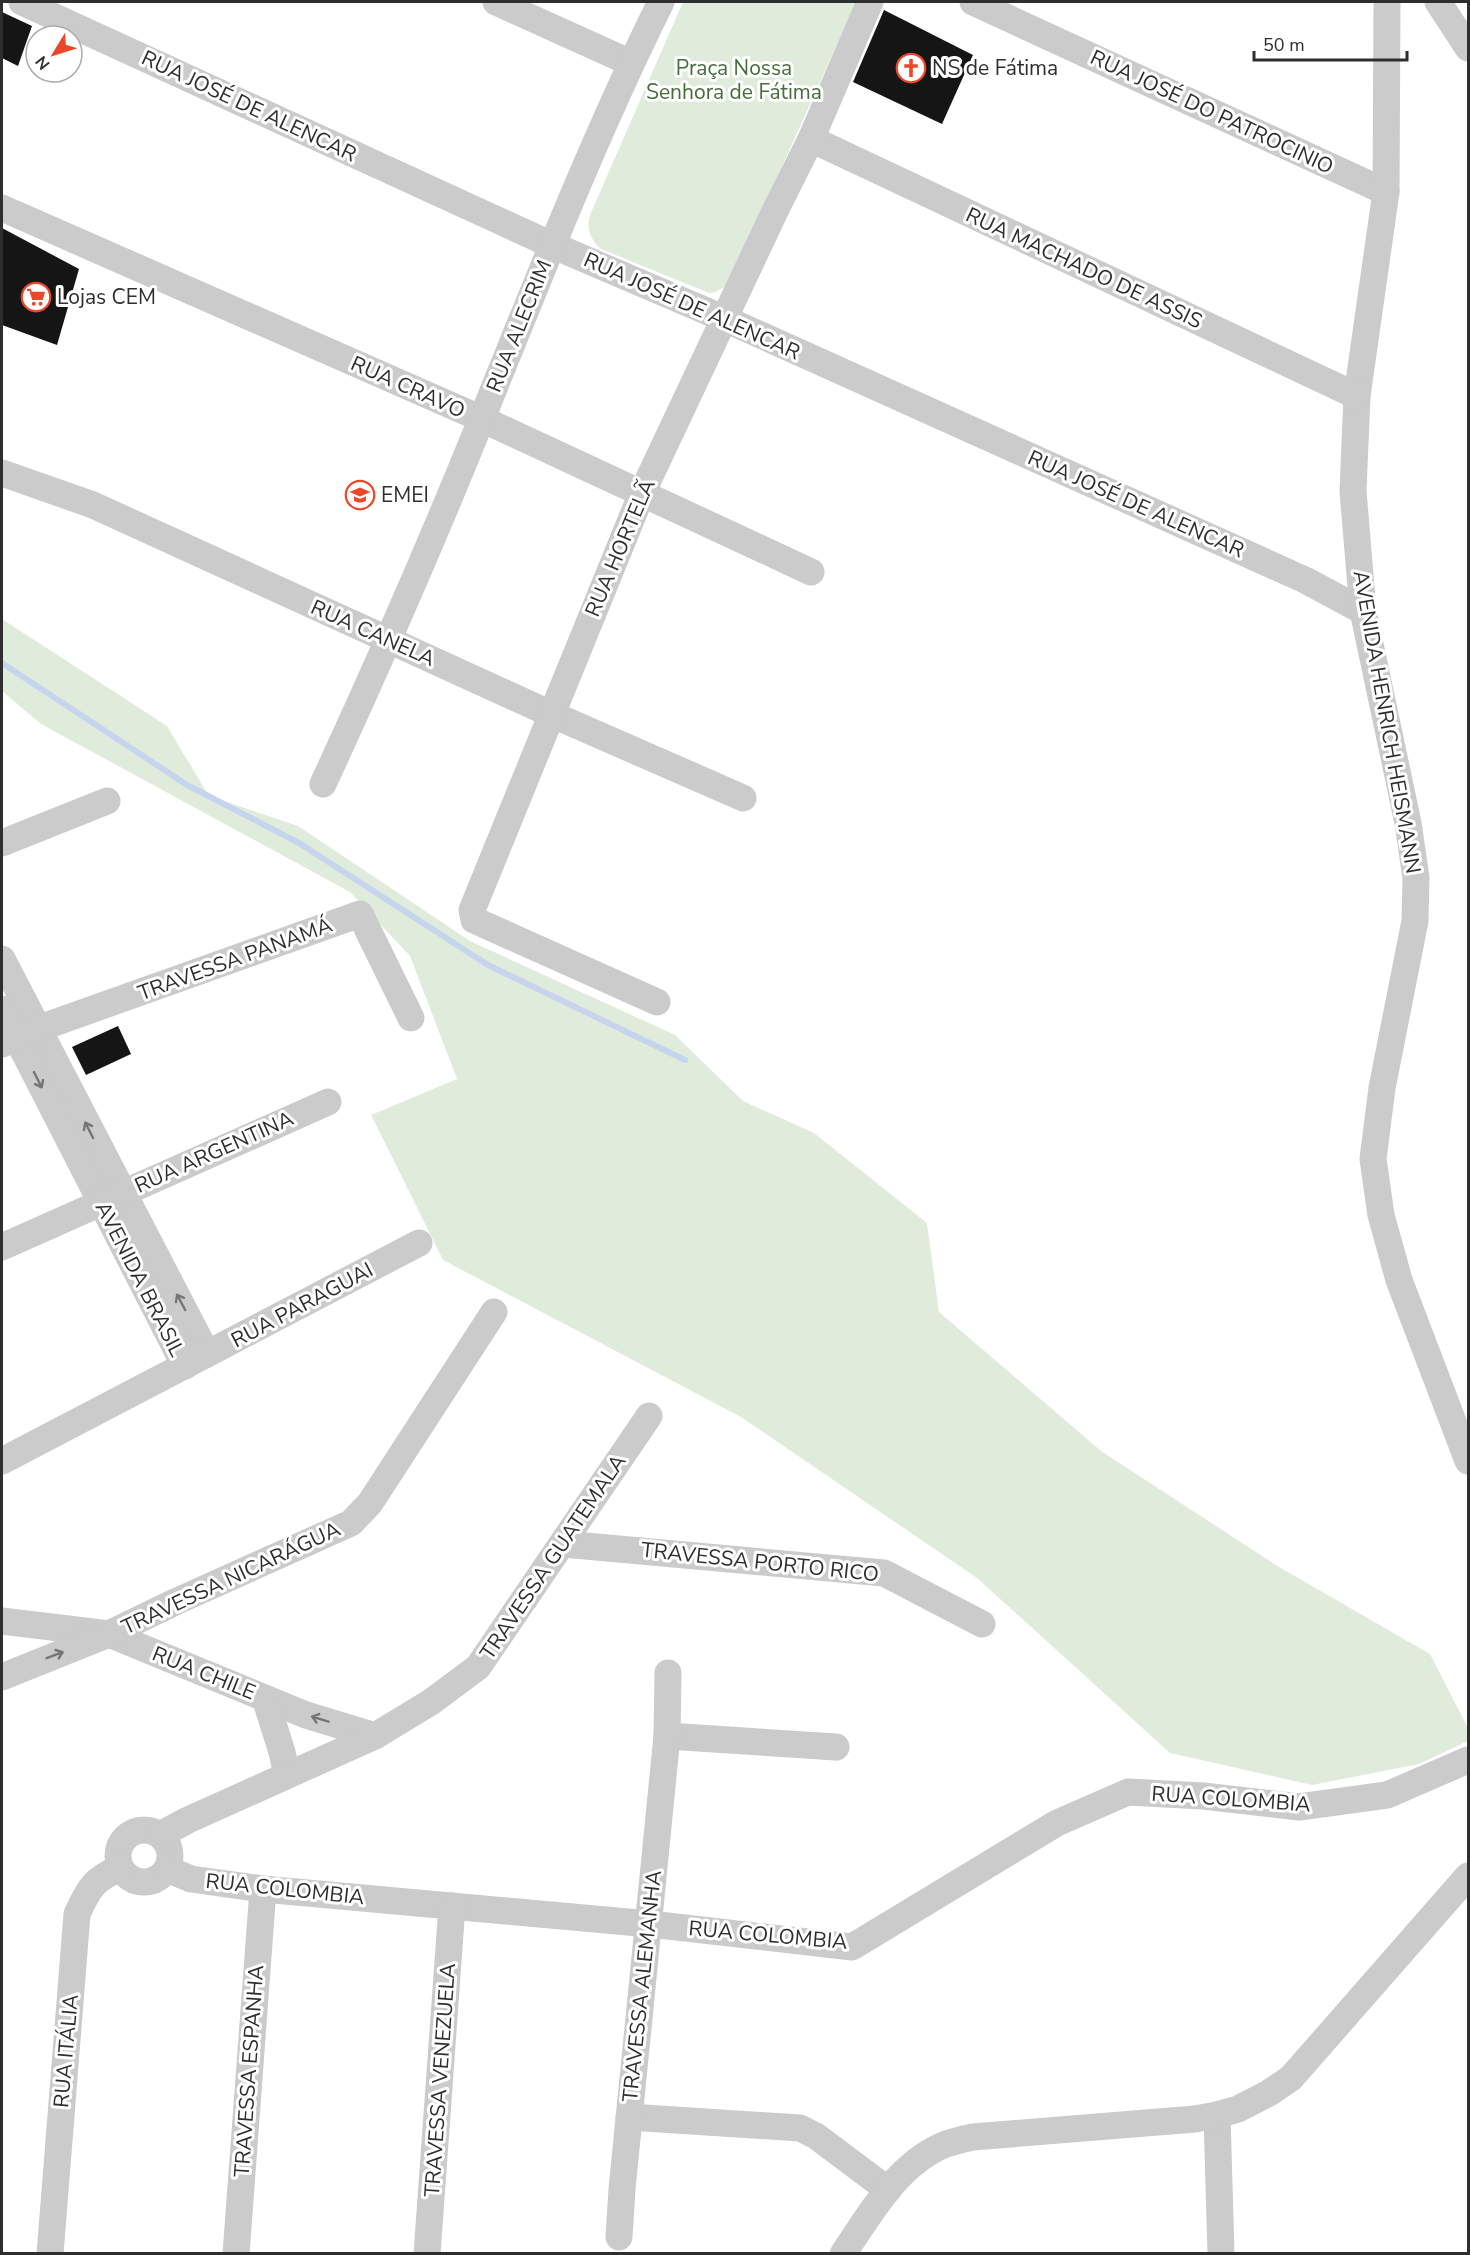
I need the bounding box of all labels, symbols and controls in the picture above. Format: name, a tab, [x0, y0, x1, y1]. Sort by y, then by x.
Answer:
north arrow	[24, 24, 84, 84]
scale bar	[1254, 24, 1407, 62]
text: 50 m	[1263, 33, 1305, 57]
street label: RUA JOSÉ DO PATROCINIO	[1086, 43, 1338, 181]
street label: RUA JOSÉ DE ALENCAR	[137, 44, 361, 168]
text: N	[31, 51, 55, 74]
church icon: NS de Fátima	[895, 52, 927, 84]
park label: Praça Nossa Senhora de Fátima	[646, 54, 822, 106]
place label: NS de Fátima	[932, 54, 1058, 82]
street label: RUA MACHADO DE ASSIS	[961, 201, 1207, 335]
street label: RUA JOSÉ DE ALENCAR	[579, 246, 805, 366]
street label: RUA ALECRIM	[480, 256, 558, 396]
supermarket icon: Lojas CEM	[20, 281, 52, 313]
place label: Lojas CEM	[57, 283, 156, 311]
street label: RUA CRAVO	[346, 349, 470, 425]
street label: RUA JOSÉ DE ALENCAR	[1023, 444, 1249, 564]
street label: RUA HORTELÃ	[578, 475, 662, 621]
school or university icon: EMEI	[344, 479, 376, 511]
place label: EMEI	[381, 481, 429, 509]
street label: AVENIDA HENRICH HEISMANN	[1347, 568, 1427, 876]
street label: RUA CANELA	[307, 593, 439, 673]
street label: TRAVESSA PANAMÁ	[134, 911, 336, 1007]
one-way arrow	[33, 1070, 44, 1088]
street label: RUA ARGENTINA	[130, 1104, 298, 1200]
one-way arrow	[83, 1122, 95, 1139]
street label: AVENIDA BRASIL	[89, 1197, 191, 1362]
street label: RUA PARAGUAI	[226, 1256, 378, 1354]
one-way arrow	[175, 1294, 187, 1311]
street label: TRAVESSA GUATEMALA	[474, 1449, 632, 1665]
street label: TRAVESSA NICARÁGUA	[117, 1515, 345, 1641]
street label: TRAVESSA PORTO RICO	[640, 1536, 880, 1588]
street label: RUA CHILE	[148, 1640, 260, 1706]
one-way arrow	[45, 1649, 64, 1660]
one-way arrow	[311, 1713, 330, 1724]
street label: RUA COLOMBIA	[1151, 1779, 1311, 1819]
street label: RUA COLOMBIA	[204, 1867, 366, 1911]
street label: TRAVESSA ALEMANHA	[616, 1869, 668, 2103]
street label: RUA COLOMBIA	[687, 1914, 849, 1956]
street label: TRAVESSA VENEZUELA	[418, 1962, 462, 2198]
street label: TRAVESSA ESPANHA	[228, 1964, 270, 2178]
street label: RUA ITÁLIA	[47, 1993, 85, 2109]

